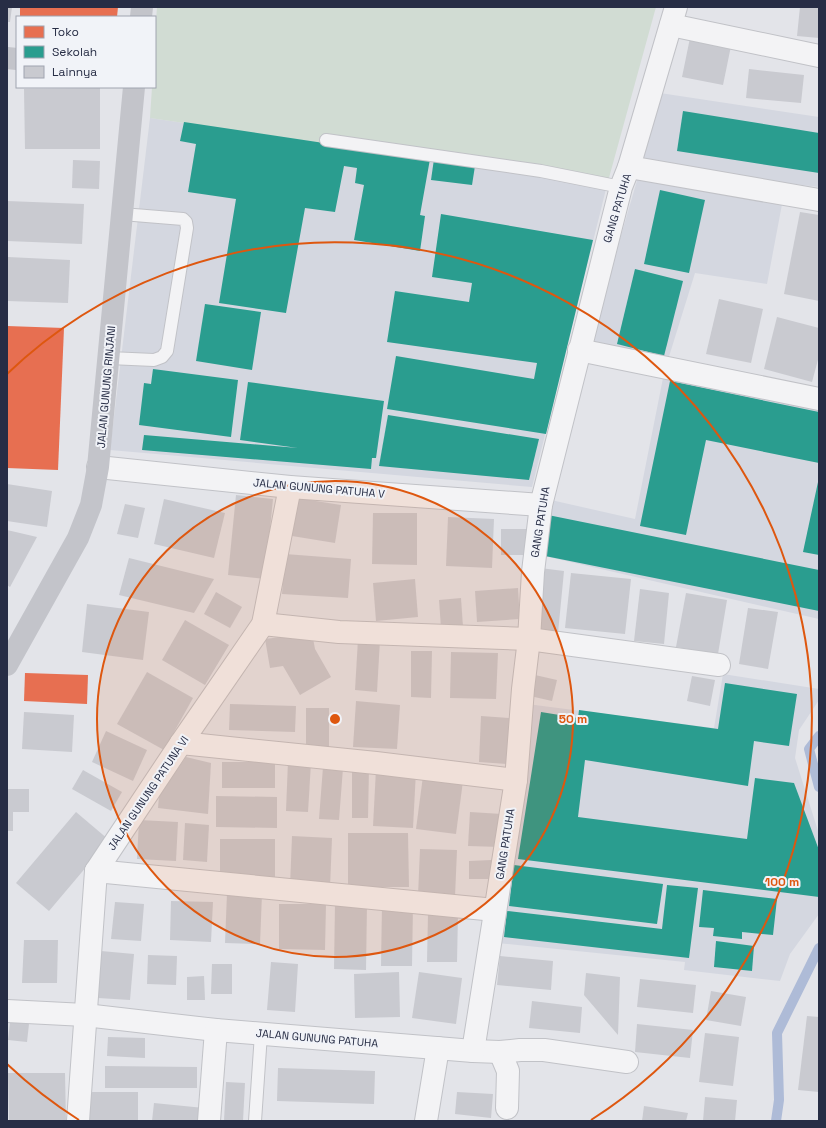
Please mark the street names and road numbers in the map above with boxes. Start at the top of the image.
street label: GANG PATUHA [600,172,634,244]
street label: JALAN GUNUNG RINJANI [94,325,118,449]
street label: JALAN GUNUNG PATUHA V [253,475,386,501]
street label: GANG PATUHA [527,485,553,558]
street label: JALAN GUNUNG PATUNA VI [104,733,192,853]
street label: GANG PATUHA [492,807,518,880]
street label: JALAN GUNUNG PATUHA [255,1026,379,1050]

